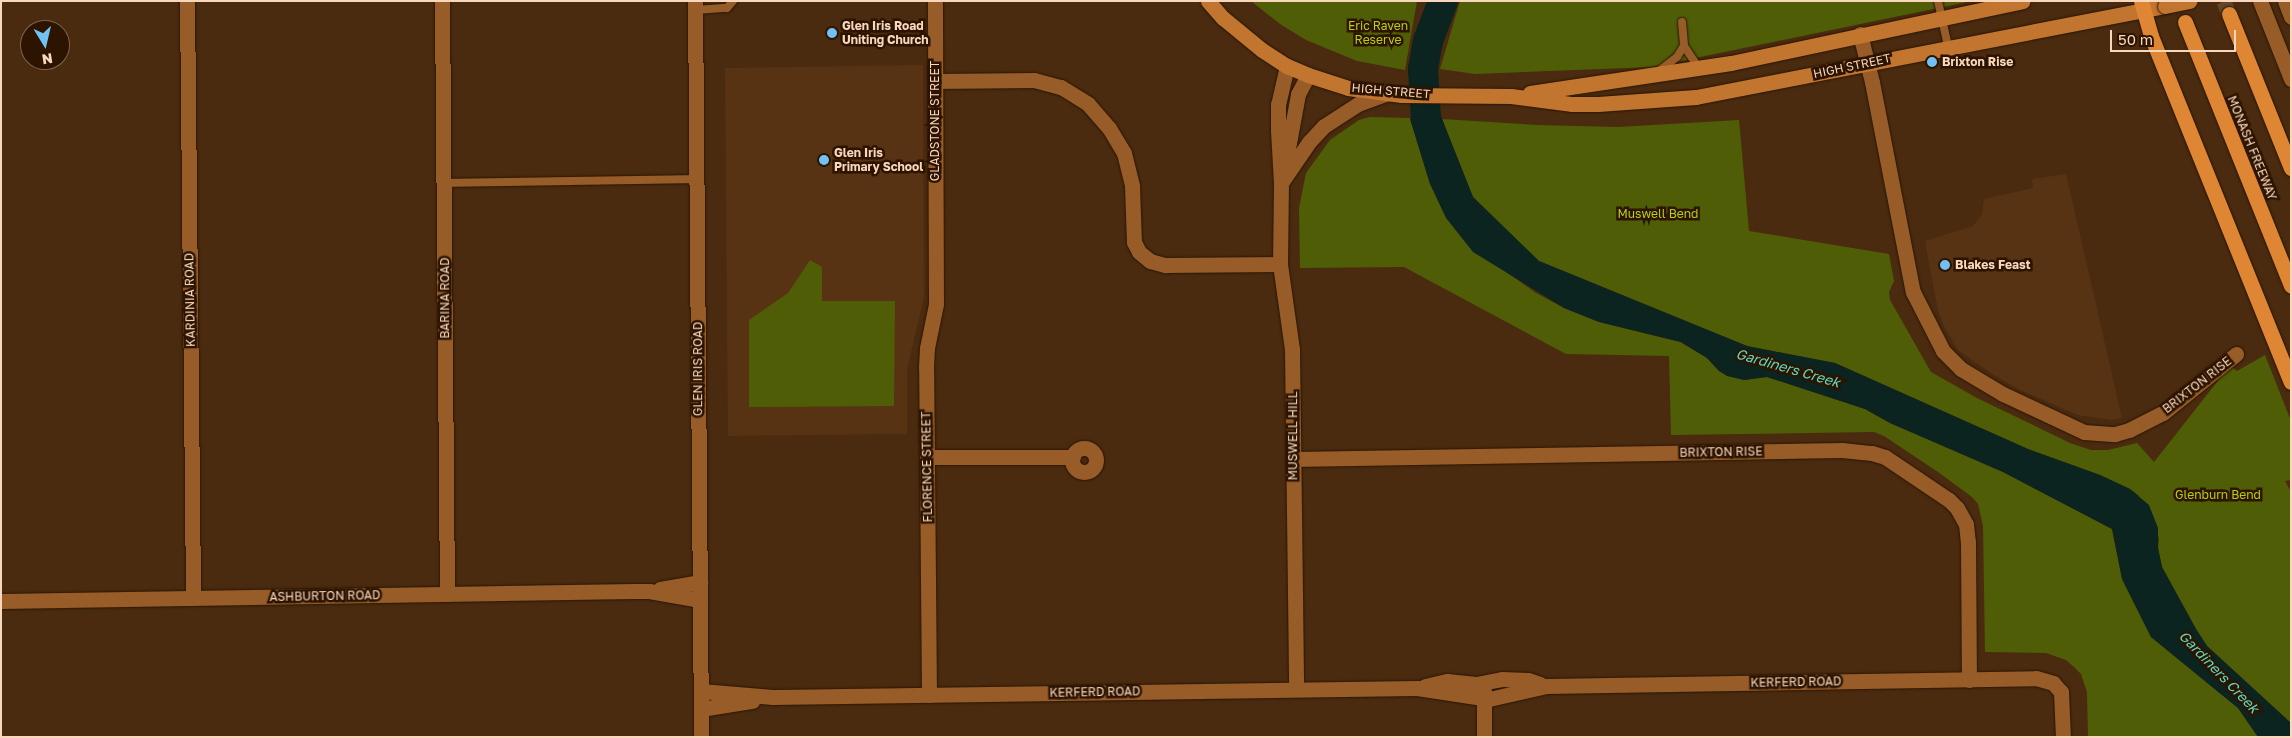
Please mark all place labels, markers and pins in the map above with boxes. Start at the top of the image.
place label: Glen Iris Road Uniting Church [842,19,929,47]
marker: Glen Iris Road Uniting Church [826,27,838,39]
place label: Brixton Rise [1942,55,2013,69]
marker: Brixton Rise [1926,56,1938,68]
place label: Glen Iris Primary School [834,146,923,174]
marker: Glen Iris Primary School [818,154,830,166]
place label: Blakes Feast [1955,258,2030,272]
marker: Blakes Feast [1939,259,1951,271]

